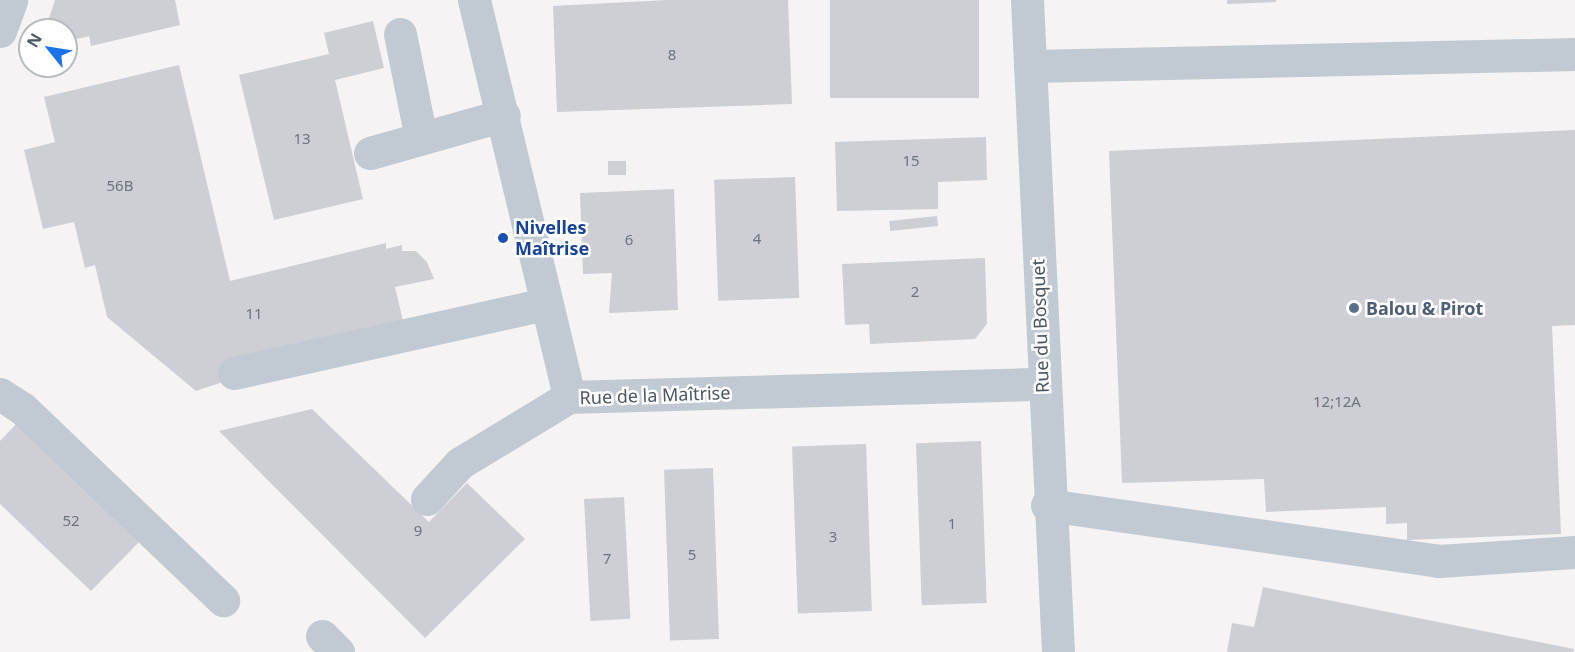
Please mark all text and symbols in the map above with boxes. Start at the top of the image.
north arrow [18,18,78,78]
text: N [21,29,47,51]
house number: 8 [668,46,676,64]
house number: 13 [293,130,311,148]
house number: 15 [902,152,920,170]
house number: 56B [107,177,133,195]
place label: Nivelles Maîtrise [515,217,589,260]
house number: 4 [753,230,761,248]
marker: Nivelles Maîtrise [496,231,510,245]
house number: 6 [625,231,633,249]
street label: Rue du Bosquet [1027,259,1053,393]
house number: 2 [911,283,919,301]
place label: Balou & Pirot [1366,297,1483,319]
marker: Balou & Pirot [1347,301,1361,315]
house number: 11 [245,305,263,323]
street label: Rue de la Maîtrise [579,382,731,408]
house number: 12;12A [1313,393,1361,411]
house number: 52 [62,512,80,530]
house number: 1 [948,515,956,533]
house number: 9 [414,522,422,540]
house number: 3 [829,528,837,546]
house number: 5 [688,546,696,564]
house number: 7 [603,550,611,568]

